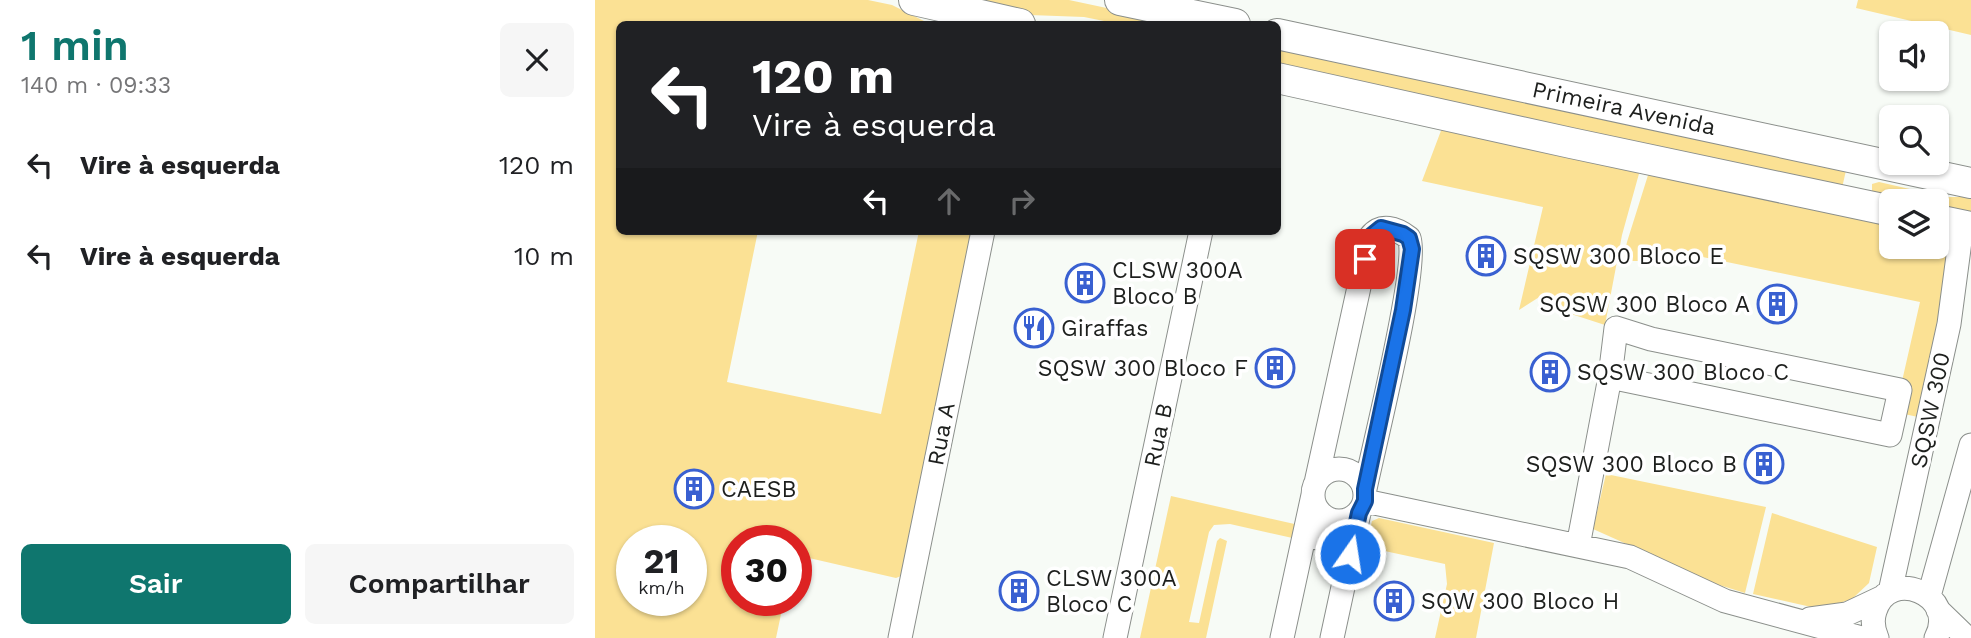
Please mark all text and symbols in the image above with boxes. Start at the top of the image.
text: 1 min [21,21,129,70]
map controls [1879,21,1949,259]
button: sound [1879,21,1949,91]
button: close [500,23,574,97]
text: 120 m [752,47,894,105]
icon: left [637,49,728,140]
text: 140 m · 09:33 [21,72,171,99]
street label: Primeira Avenida [1530,76,1718,141]
button: search [1879,105,1949,175]
text: Vire à esquerda [752,106,996,144]
icon: left [21,146,59,184]
text: Vire à esquerda [80,150,280,180]
text: 120 m [499,150,574,180]
icon: left [857,182,895,220]
icon: ahead [930,182,968,220]
icon: right [1003,182,1041,220]
button: layers [1879,189,1949,259]
pin [1335,229,1395,289]
building icon: SQSW 300 Bloco E [1465,235,1507,277]
icon: left [21,237,59,275]
icon: arrive [1346,240,1384,278]
text: Vire à esquerda [80,241,280,271]
text: 10 m [514,241,574,271]
place label: SQSW 300 Bloco E [1513,243,1724,270]
place label: CLSW 300A Bloco B [1112,257,1243,310]
building icon: CLSW 300A Bloco B [1064,262,1106,304]
building icon: SQSW 300 Bloco A [1756,283,1798,325]
place label: SQSW 300 Bloco A [1540,291,1750,318]
restaurant icon: Giraffas [1013,307,1055,349]
place label: Giraffas [1061,315,1148,342]
building icon: SQSW 300 Bloco F [1254,347,1296,389]
street label: SQSW 300 [1905,350,1956,471]
building icon: SQSW 300 Bloco C [1529,351,1571,393]
place label: SQSW 300 Bloco F [1038,355,1248,382]
place label: SQSW 300 Bloco C [1577,359,1789,386]
street label: Rua A [922,400,961,468]
street label: Rua B [1139,401,1178,470]
building icon: SQSW 300 Bloco B [1743,443,1785,485]
place label: SQSW 300 Bloco B [1526,451,1737,478]
building icon: CAESB [673,468,715,510]
place label: CAESB [721,476,796,503]
position arrow [1313,517,1387,591]
speed limit sign: 30 [721,525,812,616]
text: 21 [644,540,679,582]
button: Sair [21,544,291,624]
button: Compartilhar [305,544,574,624]
place label: CLSW 300A Bloco C [1046,565,1177,618]
building icon: CLSW 300A Bloco C [998,570,1040,612]
text: km/h [638,577,685,598]
building icon: SQW 300 Bloco H [1373,580,1415,622]
place label: SQW 300 Bloco H [1421,588,1619,615]

